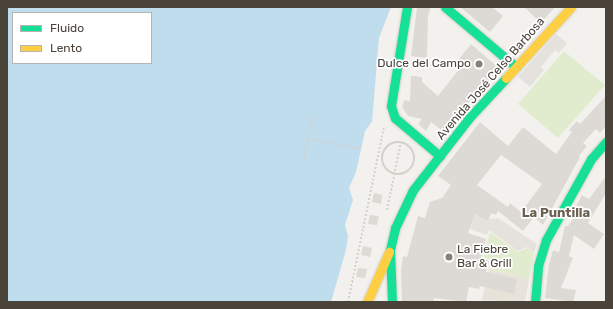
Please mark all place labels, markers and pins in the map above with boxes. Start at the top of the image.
place label: Dulce del Campo [377,57,471,71]
marker: Dulce del Campo [474,59,484,69]
place label: La Fiebre Bar & Grill [457,243,512,271]
marker: La Fiebre Bar & Grill [444,252,454,262]

